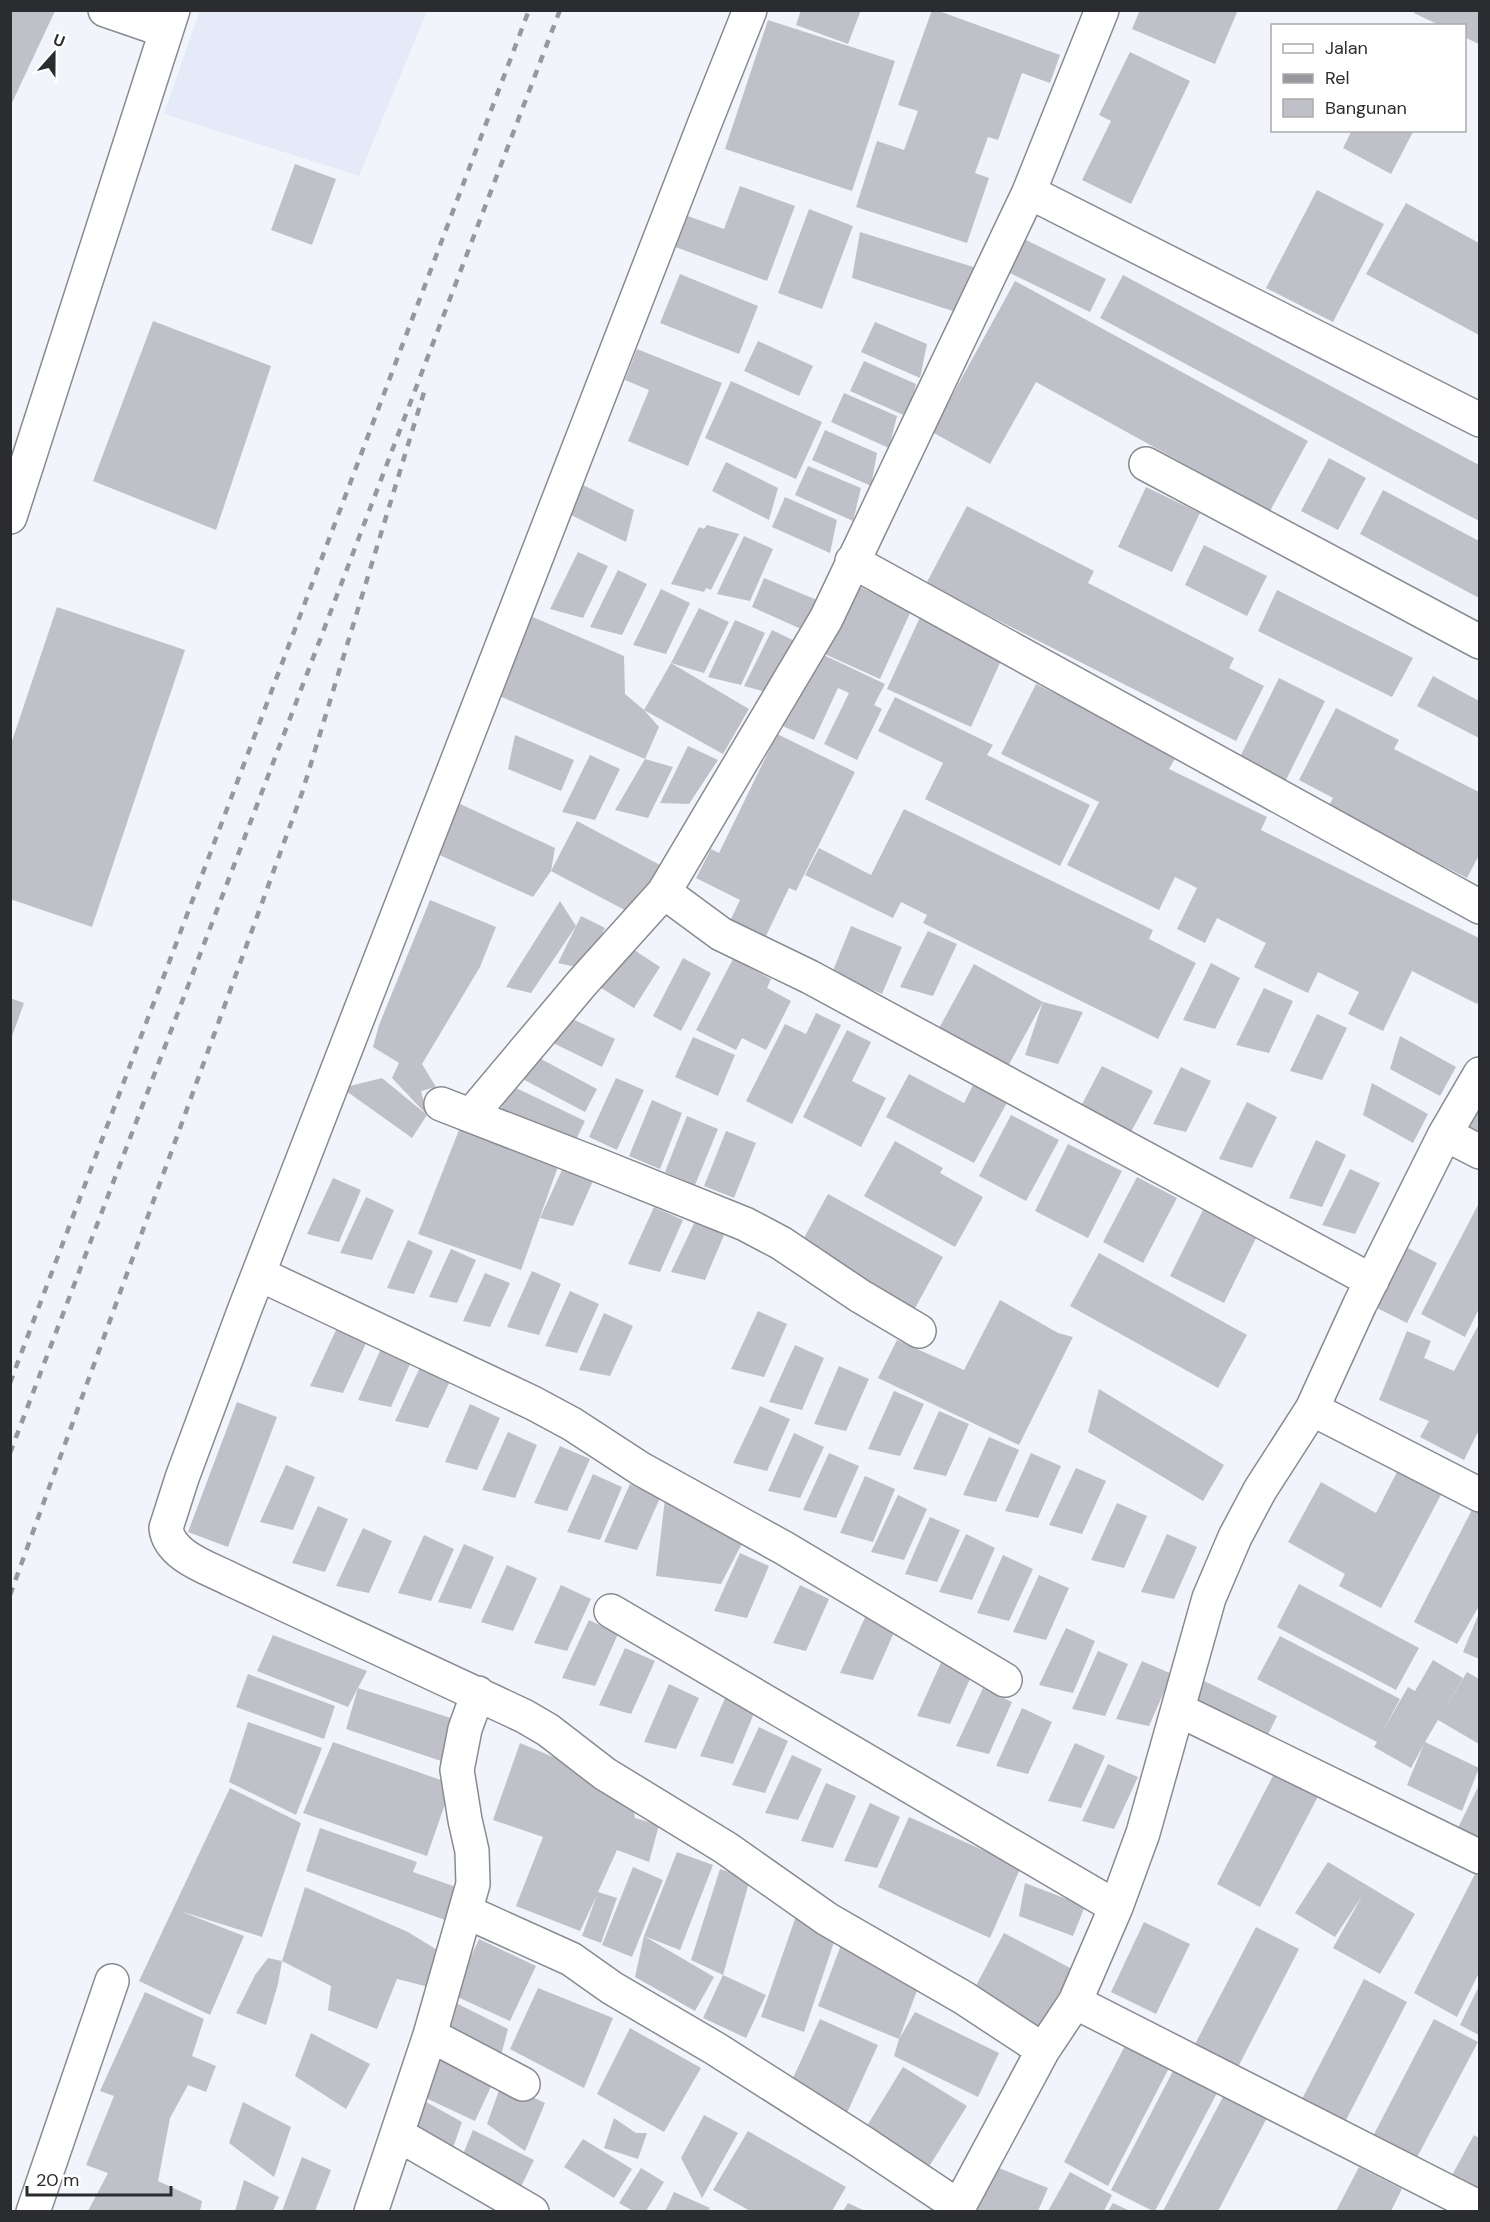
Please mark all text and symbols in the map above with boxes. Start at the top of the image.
north arrow [24,24,84,84]
legend [1271,24,1466,132]
text: U [50,29,68,52]
text: Jalan [1325,36,1368,60]
text: Rel [1325,66,1349,90]
text: Bangunan [1325,96,1407,120]
scale bar [27,2159,171,2197]
text: 20 m [36,2168,79,2192]

